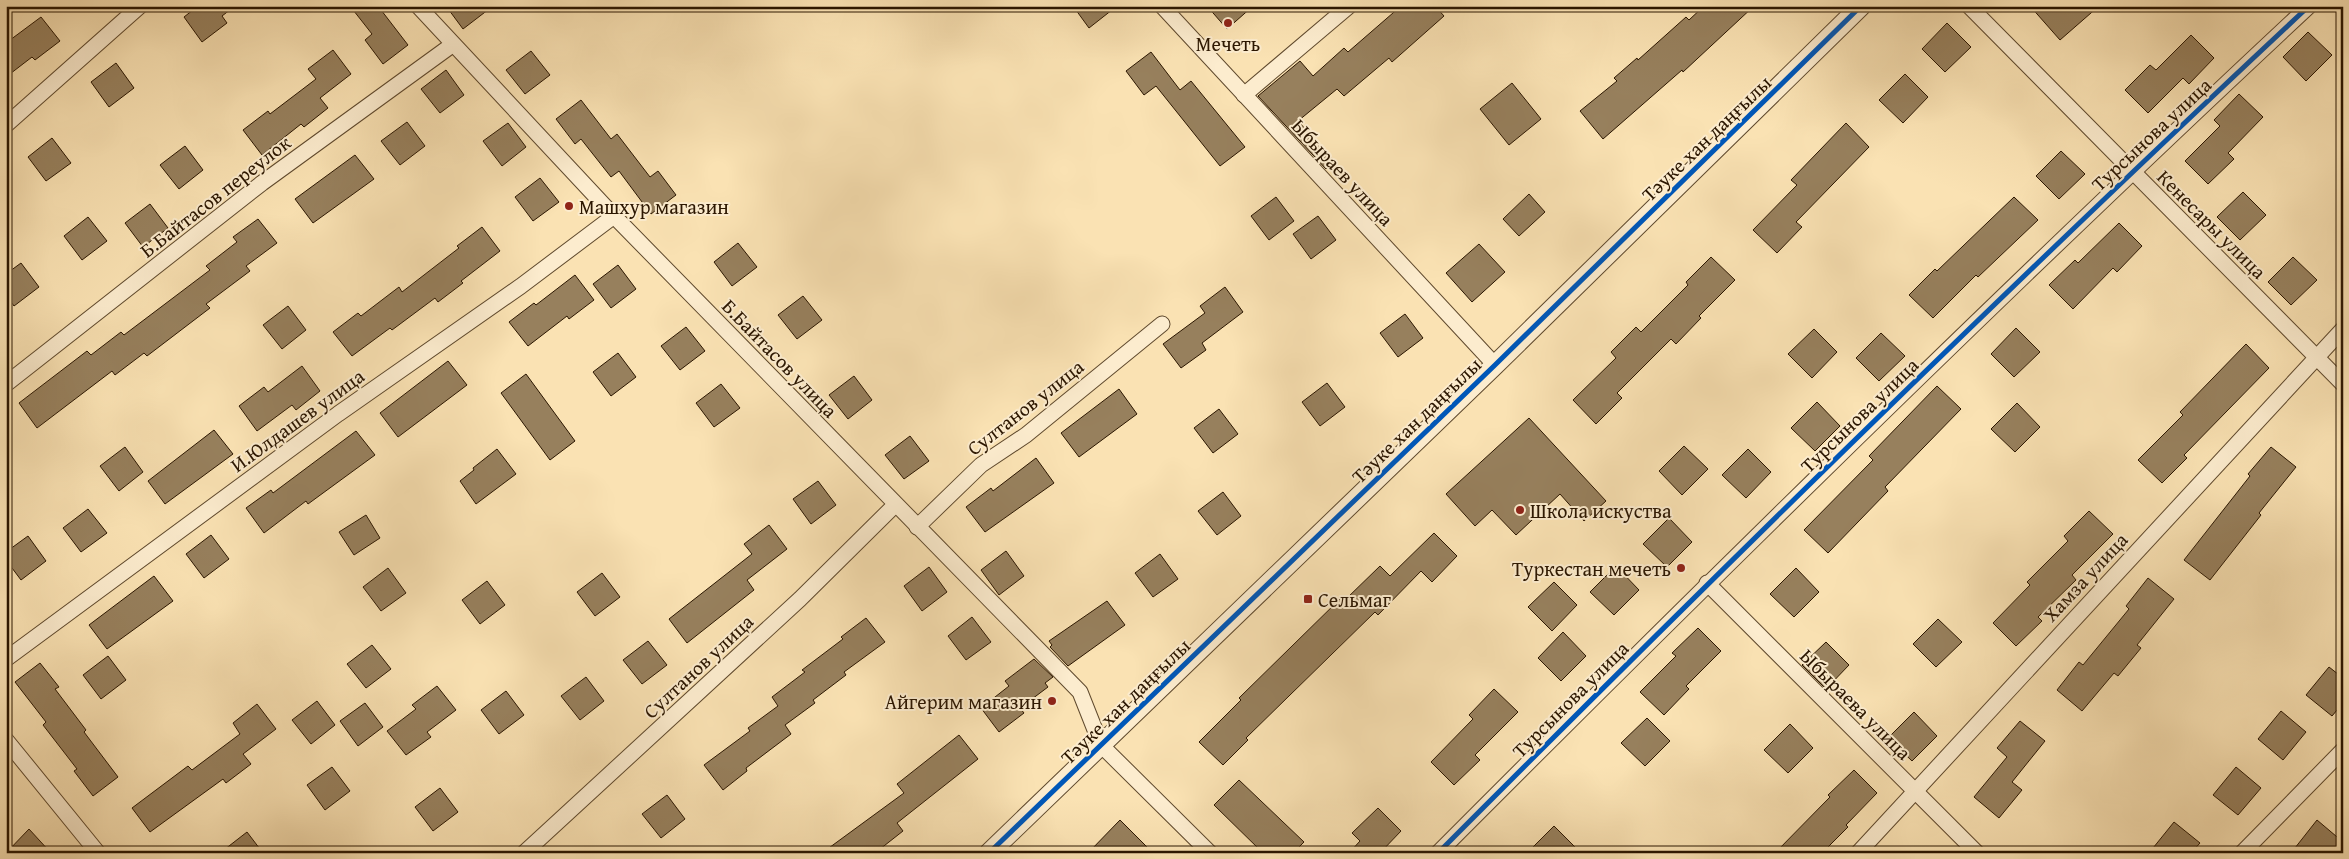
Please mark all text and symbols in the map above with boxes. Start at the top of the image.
marker: Мечеть [1222,17,1234,29]
place label: Мечеть [1196,29,1260,58]
street label: Тәуке хан даңғылы [1635,68,1777,208]
street label: Турсынова улица [2085,70,2218,197]
street label: Ыбыраев улица [1285,112,1401,233]
street label: Б.Байтасов переулок [134,128,297,264]
street label: Кенесары улица [2151,163,2274,286]
place label: Машхур магазин [579,192,729,221]
marker: Машхур магазин [563,200,575,212]
street label: Б.Байтасов улица [716,292,845,424]
street label: Тәуке хан даңғылы [1345,350,1487,490]
street label: Турсынова улица [1793,351,1925,479]
street label: Султанов улица [960,352,1090,462]
street label: И.Юлдашев улица [224,361,370,479]
place label: Школа искуства [1530,496,1672,525]
marker: Школа искуства [1514,504,1526,516]
street label: Хамза улица [2036,526,2134,628]
place label: Туркестан мечеть [1512,554,1671,583]
marker: Туркестан мечеть [1675,562,1687,574]
place label: Сельмаг [1318,585,1392,614]
marker: Сельмаг [1302,593,1314,605]
street label: Султанов улица [636,607,760,725]
street label: Тәуке хан даңғылы [1054,631,1196,771]
street label: Турсынова улица [1505,634,1635,764]
street label: Ыбыраева улица [1794,642,1919,767]
place label: Айгерим магазин [885,687,1042,716]
marker: Айгерим магазин [1046,695,1058,707]

